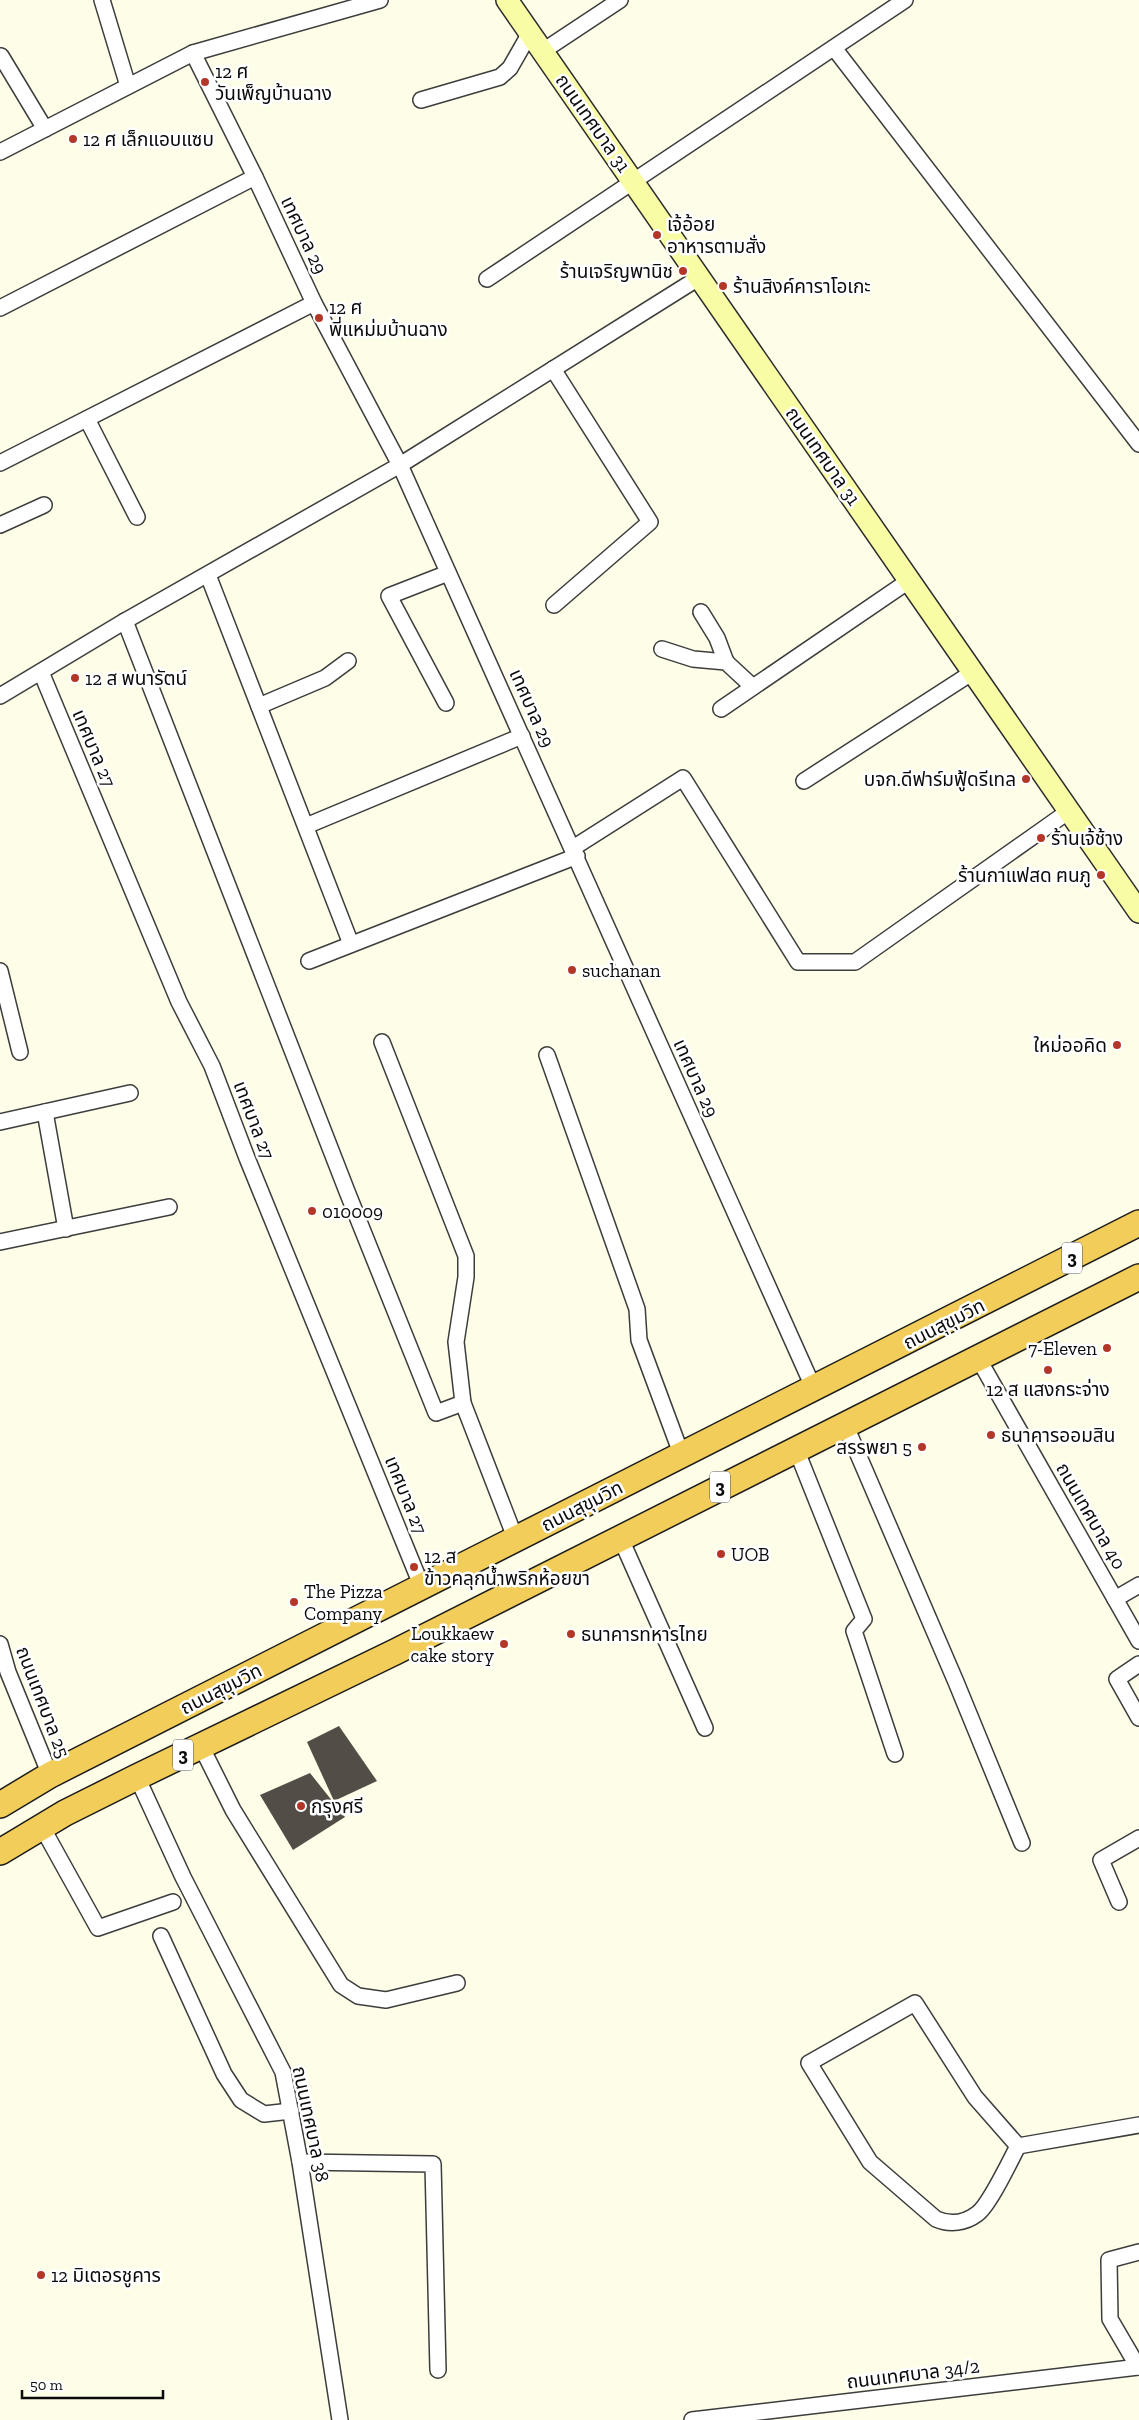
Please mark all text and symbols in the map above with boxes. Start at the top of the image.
place label: 12 ศ วันเพ็ญบ้านฉาง [215,60,332,105]
street label: ถนนเทศบาล 31 [551,69,635,177]
marker: 12 ศ วันเพ็ญบ้านฉาง [199,76,211,88]
place label: 12 ศ เล็กแอบแซบ [83,128,214,151]
marker: 12 ศ เล็กแอบแซบ [67,133,79,145]
street label: เทศบาล 29 [276,192,332,278]
place label: เจ้อ้อย อาหารตามสั่ง [667,213,766,258]
marker: เจ้อ้อย อาหารตามสั่ง [651,229,663,241]
place label: ร้านเจริญพานิช [560,260,673,283]
marker: ร้านเจริญพานิช [677,265,689,277]
place label: ร้านสิงค์คาราโอเกะ [733,275,871,298]
marker: ร้านสิงค์คาราโอเกะ [717,280,729,292]
place label: 12 ศ พี่แหม่มบ้านฉาง [329,296,448,341]
marker: 12 ศ พี่แหม่มบ้านฉาง [313,312,325,324]
street label: ถนนเทศบาล 31 [781,402,865,510]
street label: เทศบาล 29 [505,665,559,751]
place label: 12 ส พนารัตน์ [85,667,187,690]
marker: 12 ส พนารัตน์ [69,672,81,684]
street label: เทศบาล 27 [67,706,121,790]
place label: บจก.ดีฟาร์มฟู้ดรีเทล [864,768,1016,792]
marker: บจก.ดีฟาร์มฟู้ดรีเทล [1020,773,1032,785]
place label: ร้านเจ้ช้าง [1051,827,1123,850]
marker: ร้านเจ้ช้าง [1035,832,1047,844]
place label: ร้านกาแฟสด ฅนภู [958,864,1091,888]
marker: ร้านกาแฟสด ฅนภู [1095,869,1107,881]
place label: suchanan [582,959,661,982]
marker: suchanan [566,964,578,976]
place label: ใหม่ออคิด [1034,1034,1107,1057]
street label: เทศบาล 29 [669,1035,723,1121]
marker: ใหม่ออคิด [1111,1039,1123,1051]
street label: เทศบาล 27 [229,1078,279,1163]
place label: 010009 [322,1200,383,1223]
marker: 010009 [306,1205,318,1217]
road number: 3 [1062,1242,1082,1274]
street label: ถนนสุขุมวิท [899,1294,989,1354]
place label: 7-Eleven [1028,1337,1097,1360]
marker: 7-Eleven [1101,1342,1113,1354]
marker: 12 ส แสงกระจ่าง [1042,1364,1054,1376]
place label: 12 ส แสงกระจ่าง [986,1378,1110,1401]
place label: ธนาคารออมสิน [1001,1424,1115,1447]
marker: ธนาคารออมสิน [985,1429,997,1441]
place label: สรรพยา 5 [836,1436,912,1459]
marker: สรรพยา 5 [916,1441,928,1453]
street label: เทศบาล 27 [380,1453,432,1537]
street label: ถนนเทศบาล 40 [1051,1459,1131,1573]
road number: 3 [710,1471,730,1502]
street label: ถนนสุขุมวิท [537,1476,627,1536]
place label: UOB [731,1543,770,1566]
place label: 12 ส ข้าวคลุกน้ำพริกห้อยขา [424,1545,590,1590]
marker: UOB [715,1548,727,1560]
marker: 12 ส ข้าวคลุกน้ำพริกห้อยขา [408,1561,420,1573]
place label: The Pizza Company [304,1580,383,1625]
marker: The Pizza Company [288,1596,300,1608]
place label: Loukkaew cake story [410,1622,494,1667]
place label: ธนาคารทหารไทย [581,1623,708,1646]
marker: ธนาคารทหารไทย [565,1628,577,1640]
marker: Loukkaew cake story [498,1638,510,1650]
street label: ถนนเทศบาล 25 [11,1643,75,1761]
street label: ถนนสุขุมวิท [176,1659,266,1719]
road number: 3 [173,1740,193,1770]
place label: กรุงศรี [311,1795,363,1818]
marker: กรุงศรี [295,1800,307,1812]
street label: ถนนเทศบาล 38 [288,2064,334,2184]
place label: 12 มิเตอรชูคาร [51,2264,161,2288]
marker: 12 มิเตอรชูคาร [35,2269,47,2281]
street label: ถนนเทศบาล 34/2 [845,2354,981,2394]
scale bar [22,2368,164,2400]
text: 50 m [30,2376,63,2394]

